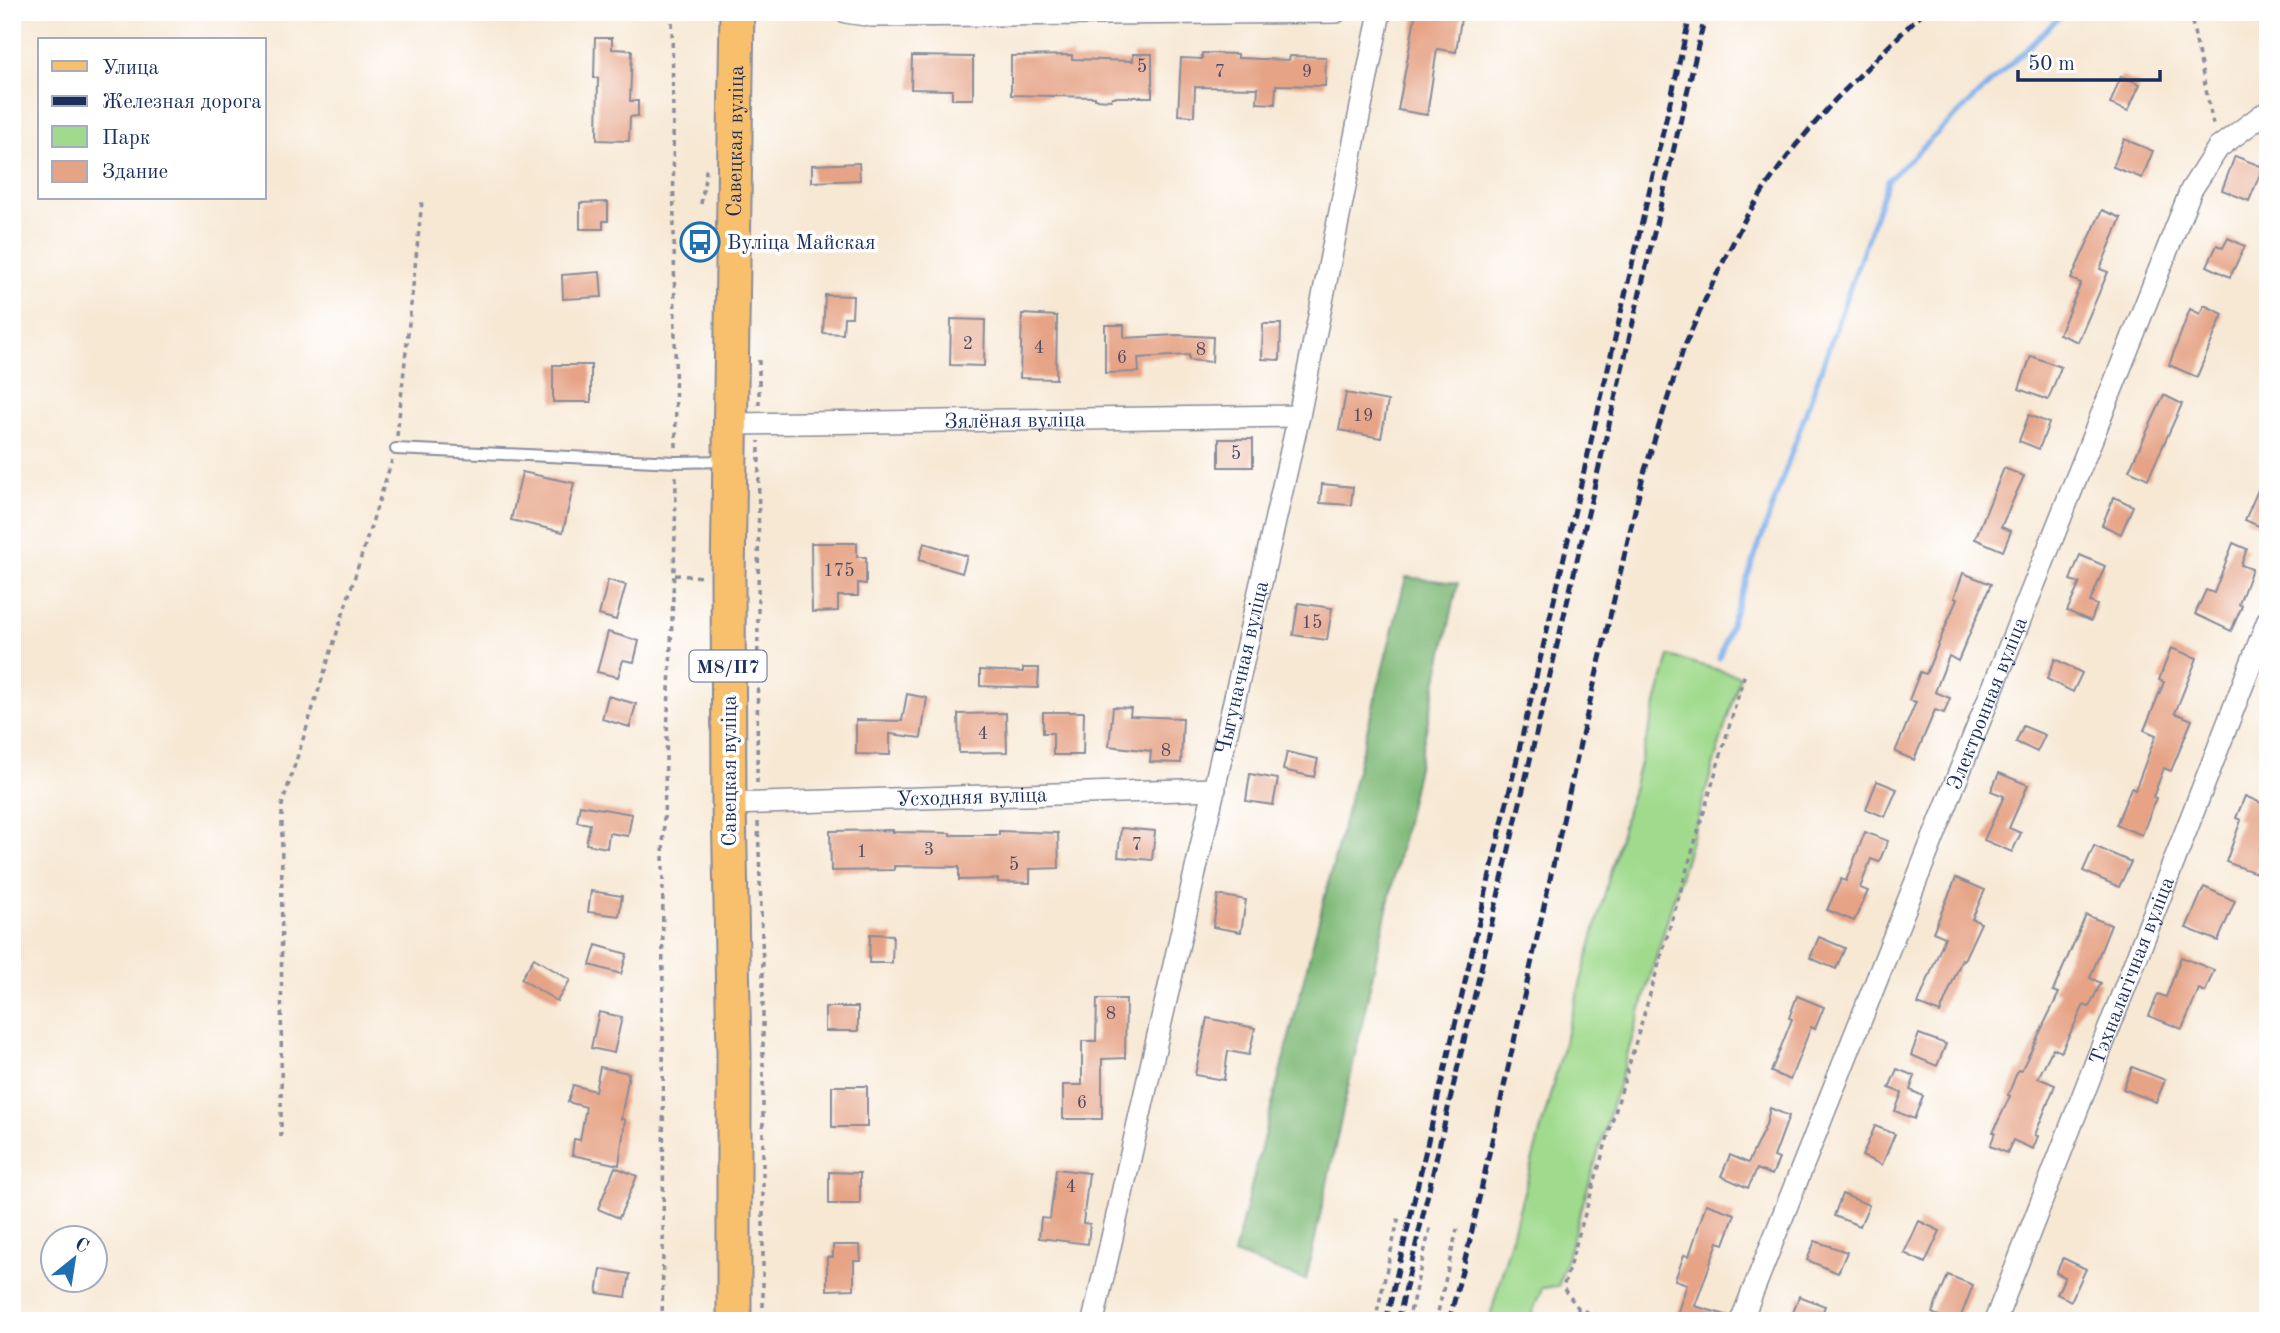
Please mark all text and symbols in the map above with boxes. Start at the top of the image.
legend [38,38,266,200]
scale bar [2018,38,2159,82]
text: 50 m [2028,54,2075,75]
text: Улица [102,58,159,79]
house number: 5 [1137,58,1147,76]
house number: 7 [1215,63,1225,81]
house number: 9 [1302,63,1312,81]
street label: Савецкая вуліца [725,65,748,217]
text: Железная дорога [102,92,262,113]
text: Парк [102,128,151,149]
text: Здание [102,162,168,183]
bus stop icon: Вуліца Майская [679,221,721,263]
place label: Вуліца Майская [727,233,876,254]
house number: 2 [963,335,973,353]
house number: 4 [1034,339,1044,357]
house number: 8 [1196,341,1206,359]
house number: 6 [1117,349,1127,367]
house number: 19 [1353,407,1373,425]
street label: Зялёная вуліца [944,410,1086,433]
house number: 5 [1231,445,1241,463]
house number: 175 [823,562,855,580]
street label: Чыгуначная вуліца [1213,579,1273,757]
house number: 15 [1302,614,1322,632]
street label: Электронная вуліца [1944,614,2032,793]
road number: М8/П7 [690,650,766,681]
street label: Савецкая вуліца [720,695,741,847]
house number: 4 [978,725,988,743]
house number: 8 [1161,742,1171,760]
street label: Усходняя вуліца [896,785,1048,811]
house number: 7 [1132,836,1142,854]
house number: 3 [924,841,934,859]
house number: 1 [857,843,867,861]
house number: 5 [1009,856,1019,874]
street label: Тэхналагічная вуліца [2087,874,2179,1068]
house number: 8 [1106,1005,1116,1023]
house number: 6 [1077,1094,1087,1112]
house number: 4 [1066,1178,1076,1196]
north arrow [38,1224,108,1294]
text: С [71,1235,91,1258]

